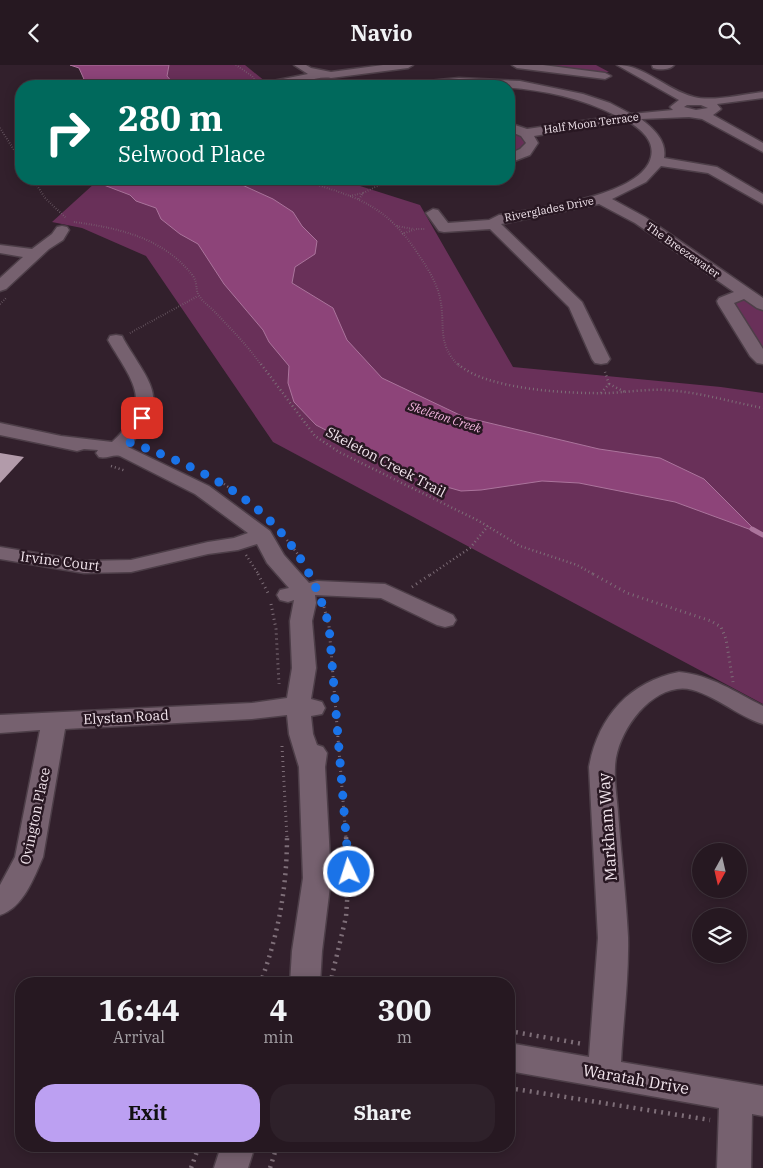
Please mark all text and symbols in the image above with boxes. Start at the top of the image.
text: Navio [351,18,412,47]
icon: back [20,19,48,47]
icon: search [715,19,743,47]
text: 280 m [118,95,223,141]
icon: right [35,100,100,165]
street label: Half Moon Terrace [543,109,639,137]
text: Selwood Place [118,139,265,168]
street label: Riverglades Drive [503,193,595,225]
street label: The Breezewater [643,219,723,281]
pin [121,397,163,439]
water label: Skeleton Creek [406,398,484,436]
icon: arrive [128,404,156,432]
street label: Skeleton Creek Trail [323,423,449,501]
street label: Irvine Court [19,547,101,575]
street label: Elystan Road [83,706,170,728]
street label: Ovington Place [16,766,54,866]
street label: Markham Way [593,772,621,882]
north arrow [692,843,748,897]
map controls [692,843,747,963]
position arrow [322,845,374,897]
button: layers [692,908,747,963]
text: 16:44 [99,990,180,1029]
text: 4 [270,990,288,1029]
text: 300 [377,990,431,1029]
text: Arrival [113,1027,165,1047]
text: min [263,1027,294,1047]
text: m [397,1027,412,1047]
street label: Waratah Drive [581,1060,691,1098]
button: Exit [35,1084,260,1142]
button: Share [270,1084,495,1142]

